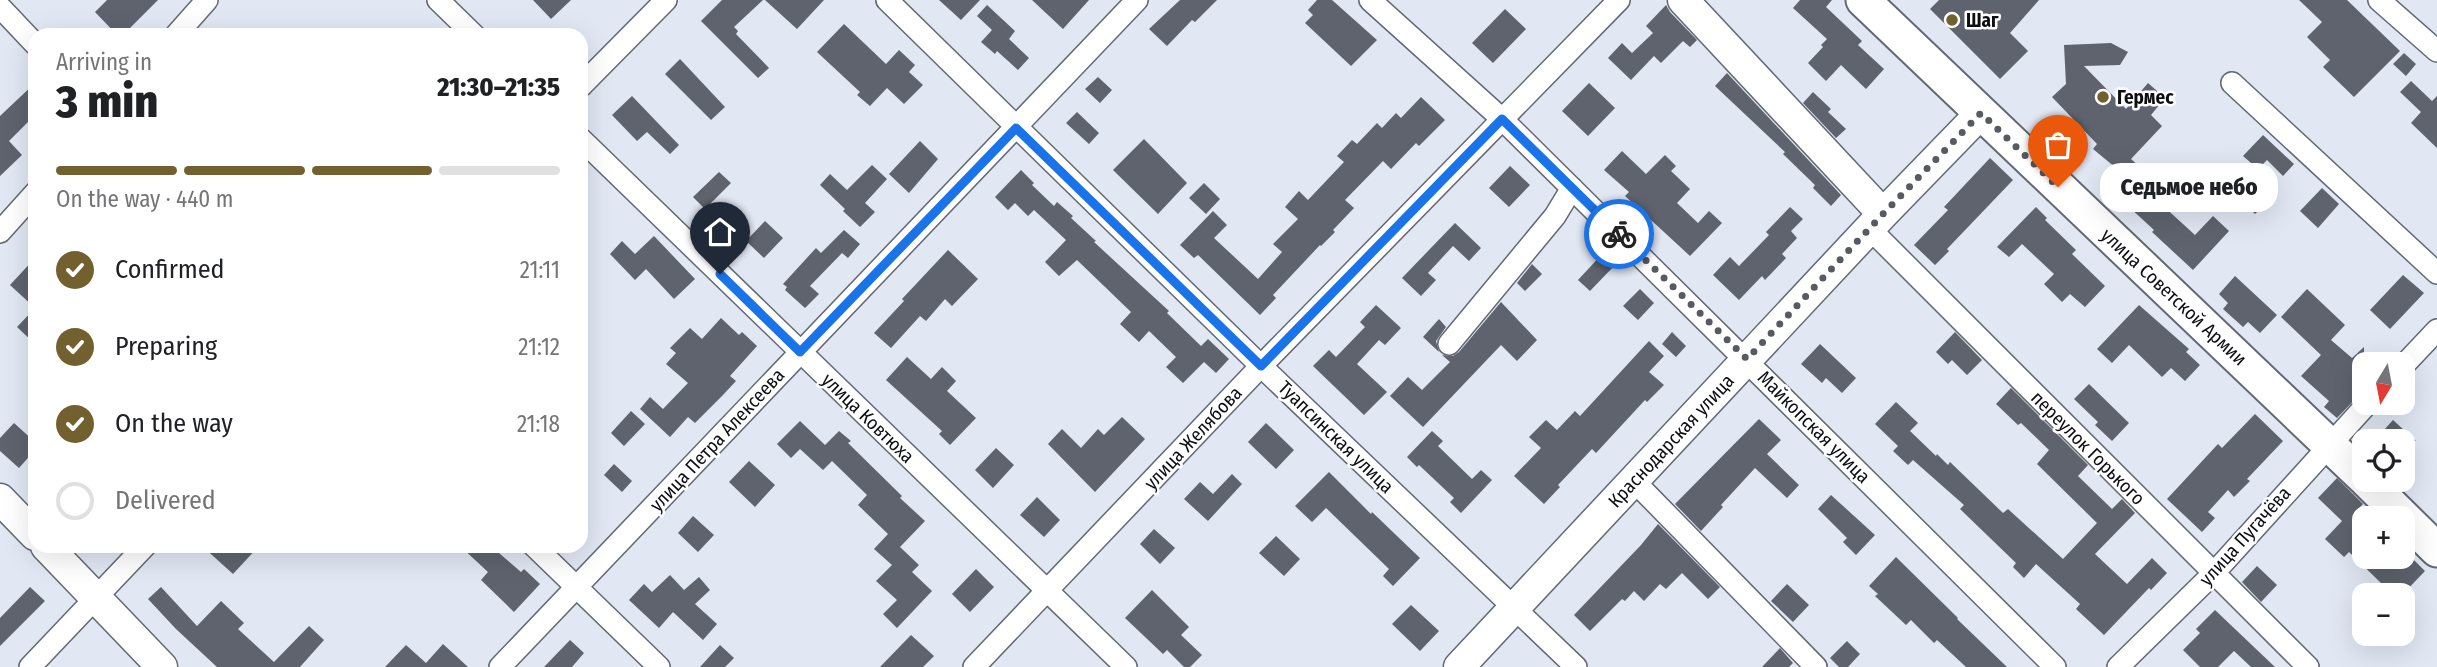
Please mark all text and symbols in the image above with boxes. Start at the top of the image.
place label: Шаг [1966,9,1999,32]
marker: Шаг [1944,12,1960,28]
text: Arriving in [56,48,152,76]
text: 21:30–21:35 [437,72,560,103]
text: 3 min [56,74,158,129]
place label: Гермес [2117,86,2174,109]
marker: Гермес [2095,89,2111,105]
pin [2028,115,2088,187]
icon: bag [2039,126,2077,164]
callout: Седьмое небо [2100,162,2278,212]
text: Седьмое небо [2120,173,2258,201]
text: On the way · 440 m [56,185,233,213]
courier [1584,199,1654,269]
pin [690,202,750,274]
icon: home [701,213,739,251]
icon: bike [1600,215,1638,253]
street label: улица Советской Армии [2096,224,2252,370]
icon: check [56,251,94,289]
text: Confirmed [115,254,225,285]
text: 21:11 [520,256,560,284]
icon: check [56,328,94,366]
text: Preparing [115,331,217,362]
text: 21:12 [518,333,560,361]
north arrow [2352,352,2415,415]
map controls [2352,352,2415,646]
street label: улица Петра Алексеева [645,364,789,516]
street label: Майкопская улица [1753,366,1875,488]
street label: улица Ковтюха [817,368,919,468]
street label: Краснодарская улица [1603,370,1739,512]
street label: Туапсинская улица [1273,376,1399,498]
street label: улица Желябова [1139,382,1247,494]
street label: переулок Горького [2026,386,2150,510]
icon: check [56,405,94,443]
text: On the way [115,408,233,439]
text: 21:18 [517,410,560,438]
button: locate [2352,429,2415,492]
street label: улица Пугачёва [2194,482,2296,590]
text: Delivered [115,485,216,516]
button: + [2352,506,2415,569]
button: − [2352,583,2415,646]

